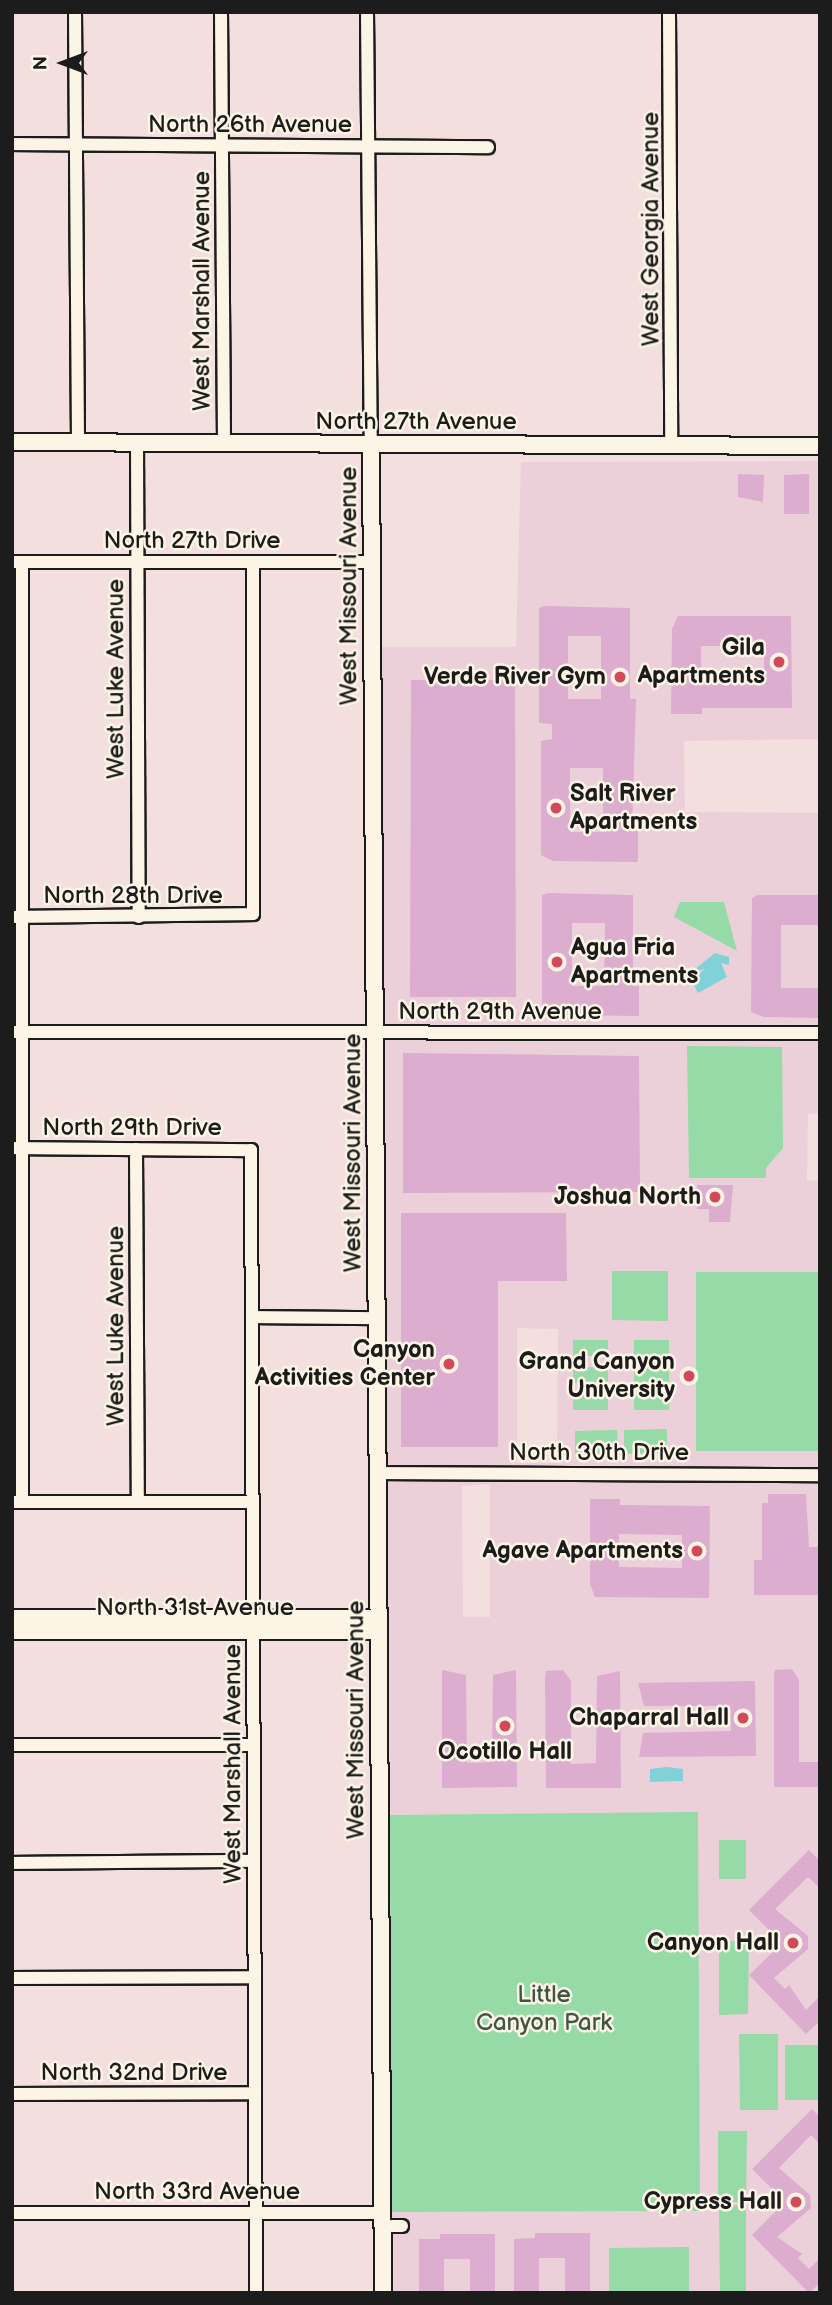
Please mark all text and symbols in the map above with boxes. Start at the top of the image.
north arrow [28,28,98,98]
text: N [30,56,53,70]
street label: North 26th Avenue [148,111,352,139]
street label: West Georgia Avenue [637,112,665,346]
street label: West Marshall Avenue [188,171,216,411]
street label: North 27th Avenue [315,408,517,436]
street label: West Missouri Avenue [335,467,363,705]
street label: North 27th Drive [103,527,281,555]
street label: West Luke Avenue [102,579,130,779]
place label: Gila Apartments [638,634,765,690]
marker: Gila Apartments [771,654,787,670]
place label: Verde River Gym [424,663,606,691]
marker: Verde River Gym [612,669,628,685]
place label: Salt River Apartments [570,780,697,836]
marker: Salt River Apartments [548,800,564,816]
street label: North 28th Drive [43,882,223,910]
place label: Agua Fria Apartments [571,934,698,990]
marker: Agua Fria Apartments [549,954,565,970]
street label: North 29th Avenue [398,998,602,1026]
street label: West Missouri Avenue [339,1034,367,1272]
street label: North 29th Drive [42,1114,222,1142]
place label: Joshua North [554,1183,701,1211]
marker: Joshua North [707,1189,723,1205]
street label: West Luke Avenue [102,1226,130,1426]
place label: Canyon Activities Center [255,1336,435,1392]
place label: Grand Canyon University [519,1348,675,1404]
marker: Canyon Activities Center [441,1356,457,1372]
marker: Grand Canyon University [681,1368,697,1384]
street label: North 30th Drive [509,1439,689,1467]
place label: Agave Apartments [482,1537,683,1565]
marker: Agave Apartments [689,1543,705,1559]
street label: North 31st Avenue [96,1594,294,1622]
street label: West Missouri Avenue [342,1601,370,1839]
street label: West Marshall Avenue [219,1644,247,1884]
place label: Chaparral Hall [569,1704,729,1732]
marker: Chaparral Hall [735,1710,751,1726]
marker: Ocotillo Hall [497,1718,513,1734]
place label: Ocotillo Hall [438,1738,572,1766]
place label: Canyon Hall [647,1929,779,1957]
marker: Canyon Hall [785,1935,801,1951]
park label: Little Canyon Park [476,1981,612,2037]
street label: North 32nd Drive [41,2059,227,2087]
street label: North 33rd Avenue [94,2178,300,2206]
place label: Cypress Hall [644,2188,782,2216]
marker: Cypress Hall [788,2194,804,2210]

